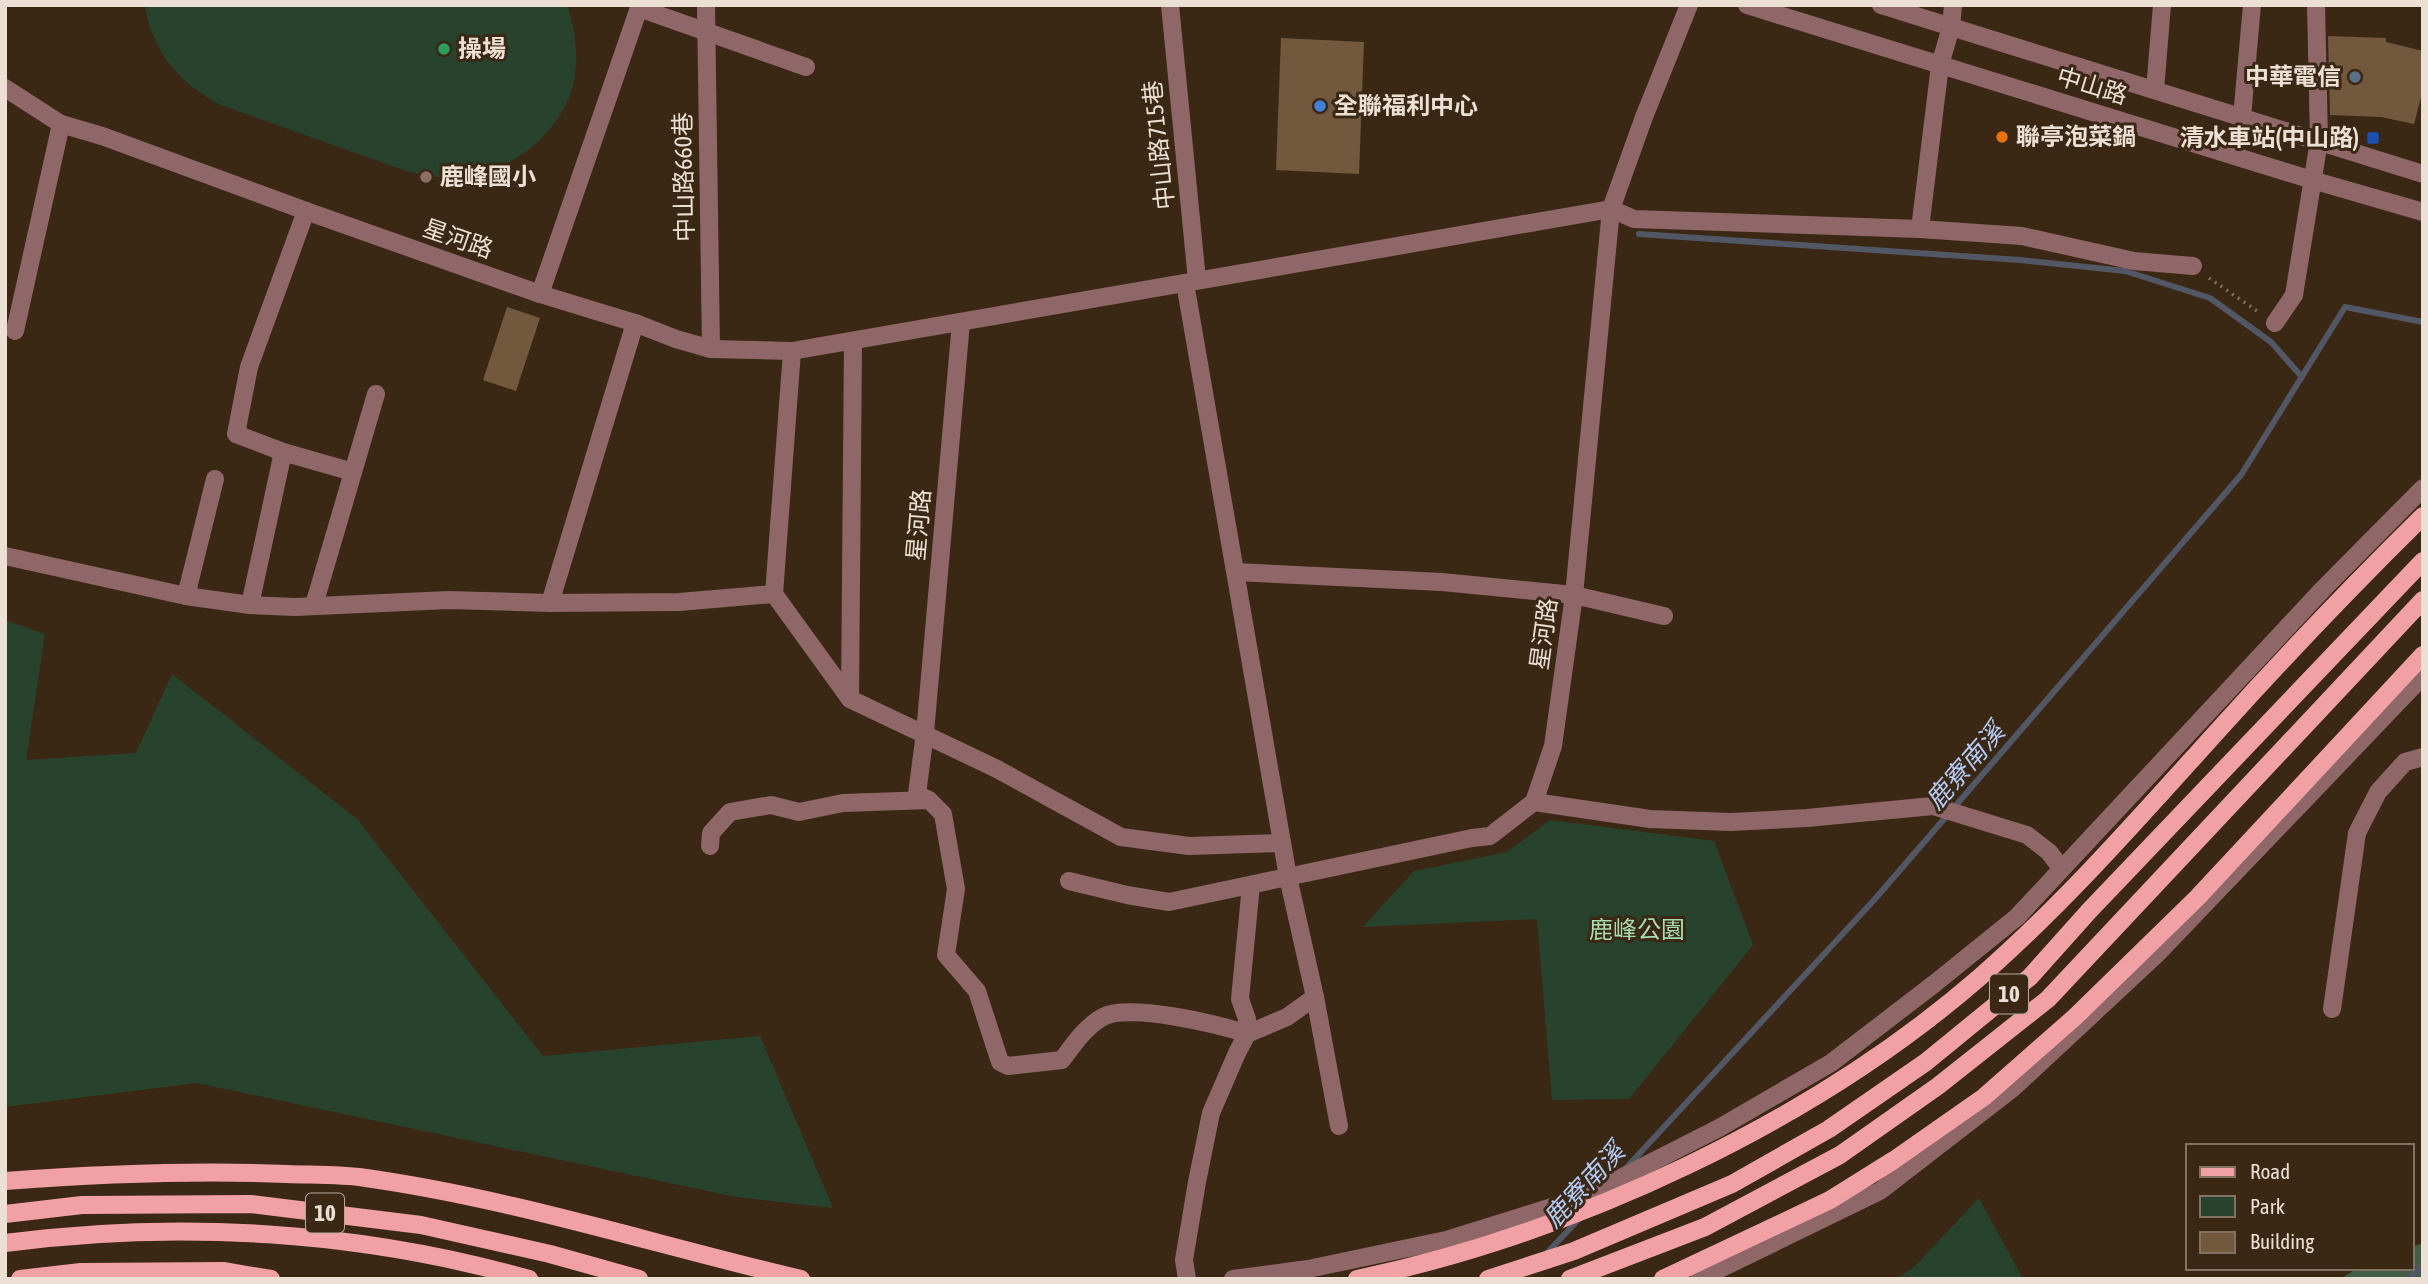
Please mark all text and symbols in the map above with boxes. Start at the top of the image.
place label: 操場 [458,35,506,62]
marker: 操場 [436,41,452,57]
street label: 中山路 [2054,62,2131,109]
place label: 中華電信 [2245,63,2341,90]
marker: 中華電信 [2347,69,2363,85]
street label: 中山路715巷 [1138,79,1179,211]
place label: 全聯福利中心 [1334,92,1478,119]
marker: 全聯福利中心 [1312,98,1328,114]
street label: 中山路660巷 [669,112,698,242]
place label: 聯亭泡菜鍋 [2016,123,2136,150]
place label: 清水車站(中山路) [2179,124,2359,151]
marker: 聯亭泡菜鍋 [1994,129,2010,145]
marker: 清水車站(中山路) [2365,130,2381,146]
place label: 鹿峰國小 [440,163,536,190]
marker: 鹿峰國小 [418,169,434,185]
street label: 星河路 [420,214,497,263]
street label: 星河路 [902,488,935,562]
street label: 星河路 [1525,596,1562,671]
water label: 鹿寮南溪 [1920,714,2013,815]
park label: 鹿峰公園 [1589,916,1685,943]
road number: 10 [1990,974,2028,1014]
water label: 鹿寮南溪 [1538,1134,1633,1233]
legend [2186,1144,2414,1270]
text: Road [2250,1159,2290,1183]
road number: 10 [306,1194,344,1232]
text: Park [2250,1194,2285,1218]
text: Building [2250,1229,2314,1253]

